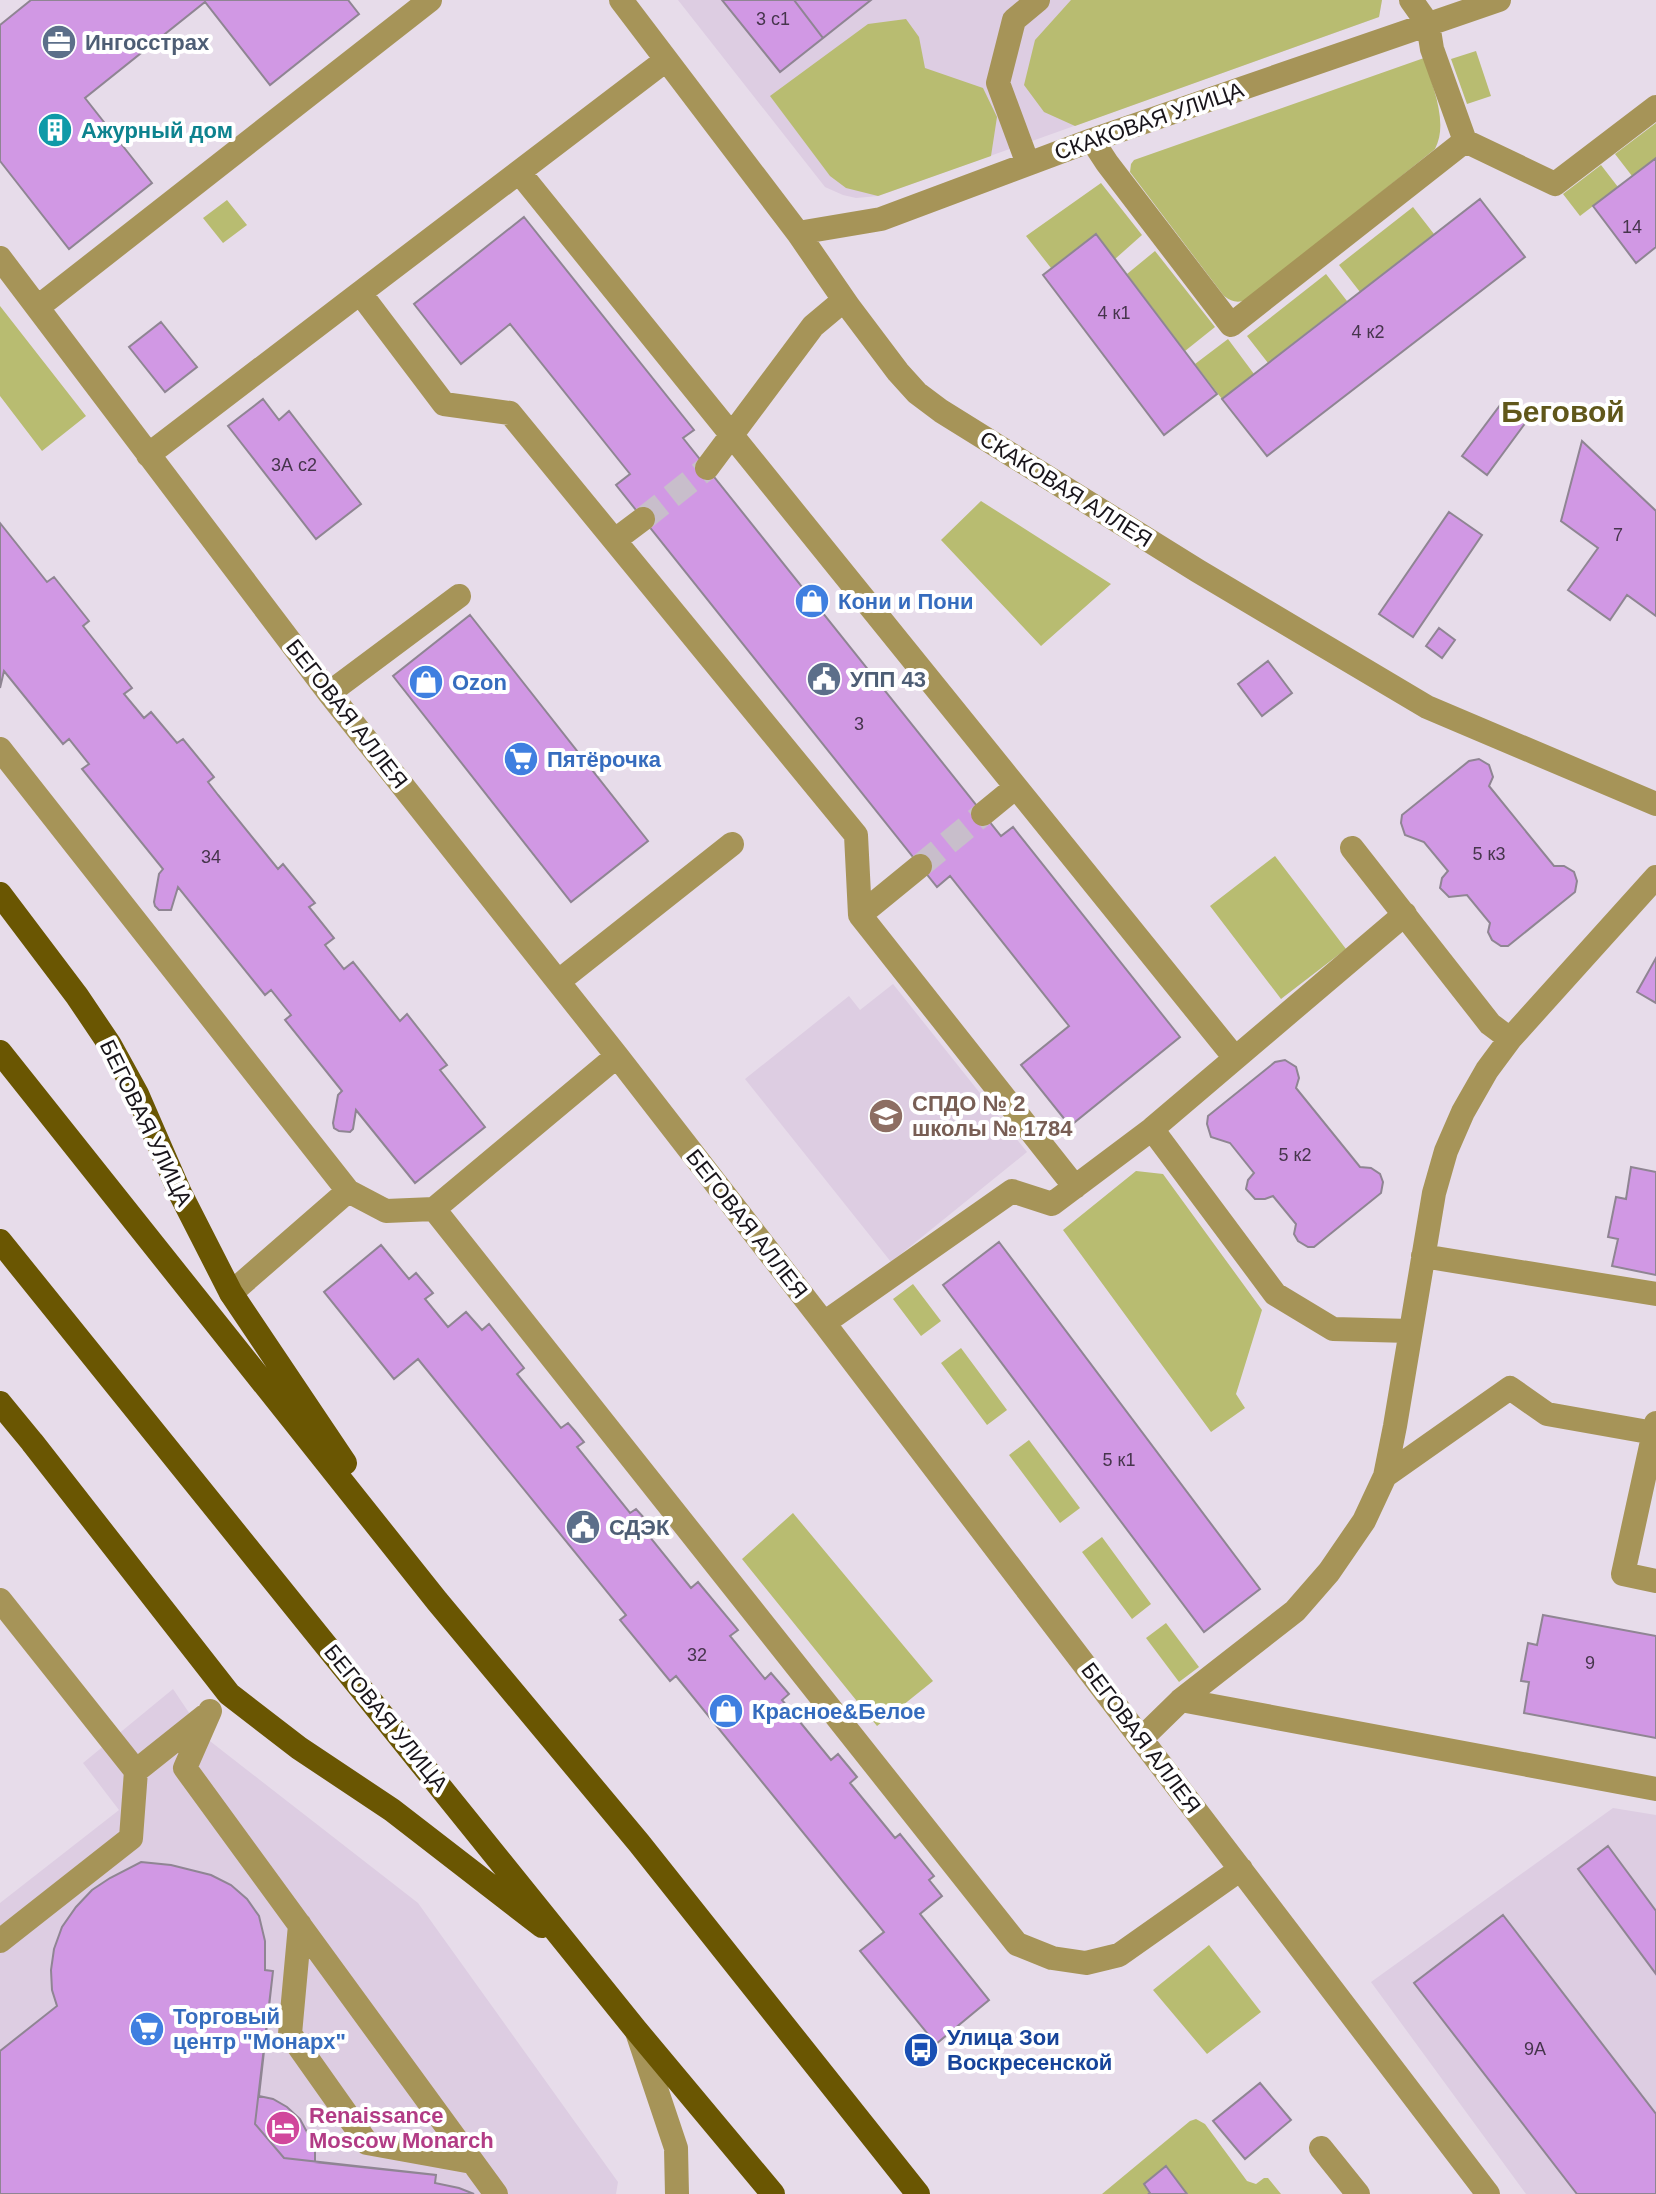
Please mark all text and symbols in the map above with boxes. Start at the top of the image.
house number: 3 с1 [756,9,790,29]
office icon: Ингосстрах [40,23,78,61]
place label: Ингосстрах [85,30,210,55]
street label: СКАКОВАЯ УЛИЦА [1051,77,1247,165]
building icon: Ажурный дом [36,111,74,149]
place label: Ажурный дом [81,118,233,143]
house number: 14 [1622,217,1642,237]
house number: 4 к1 [1098,303,1130,323]
house number: 4 к2 [1352,322,1384,342]
district label: Беговой [1501,395,1625,428]
street label: СКАКОВАЯ АЛЛЕЯ [975,426,1157,552]
house number: 3А с2 [271,455,317,475]
house number: 7 [1613,525,1623,545]
shop icon: Кони и Пони [793,582,831,620]
place label: Кони и Пони [838,589,974,614]
street label: БЕГОВАЯ АЛЛЕЯ [281,635,413,793]
public building icon: УПП 43 [805,660,843,698]
shop icon: Ozon [407,663,445,701]
place label: УПП 43 [850,667,926,692]
place label: Ozon [452,670,507,695]
house number: 3 [854,714,864,734]
supermarket icon: Пятёрочка [502,740,540,778]
place label: Пятёрочка [547,747,662,772]
house number: 5 к3 [1473,844,1505,864]
house number: 34 [201,847,221,867]
street label: БЕГОВАЯ УЛИЦА [95,1036,197,1211]
place label: СПДО № 2 школы № 1784 [912,1091,1073,1141]
school or university icon: СПДО № 2 школы № 1784 [867,1097,905,1135]
street label: БЕГОВАЯ АЛЛЕЯ [681,1145,813,1303]
house number: 5 к2 [1279,1145,1311,1165]
house number: 5 к1 [1103,1450,1135,1470]
public building icon: СДЭК [564,1508,602,1546]
place label: СДЭК [609,1515,670,1540]
street label: БЕГОВАЯ УЛИЦА [319,1639,453,1797]
house number: 32 [687,1645,707,1665]
house number: 9 [1585,1653,1595,1673]
street label: БЕГОВАЯ АЛЛЕЯ [1076,1658,1206,1818]
shop icon: Красное&Белое [707,1692,745,1730]
place label: Красное&Белое [752,1699,926,1724]
place label: Торговый центр "Монарх" [173,2004,346,2054]
supermarket icon: Торговый центр "Монарх" [128,2010,166,2048]
place label: Улица Зои Воскресенской [947,2025,1112,2075]
bus stop icon: Улица Зои Воскресенской [902,2031,940,2069]
house number: 9А [1524,2039,1546,2059]
place label: Renaissance Moscow Monarch [309,2103,494,2153]
hotel icon: Renaissance Moscow Monarch [264,2109,302,2147]

